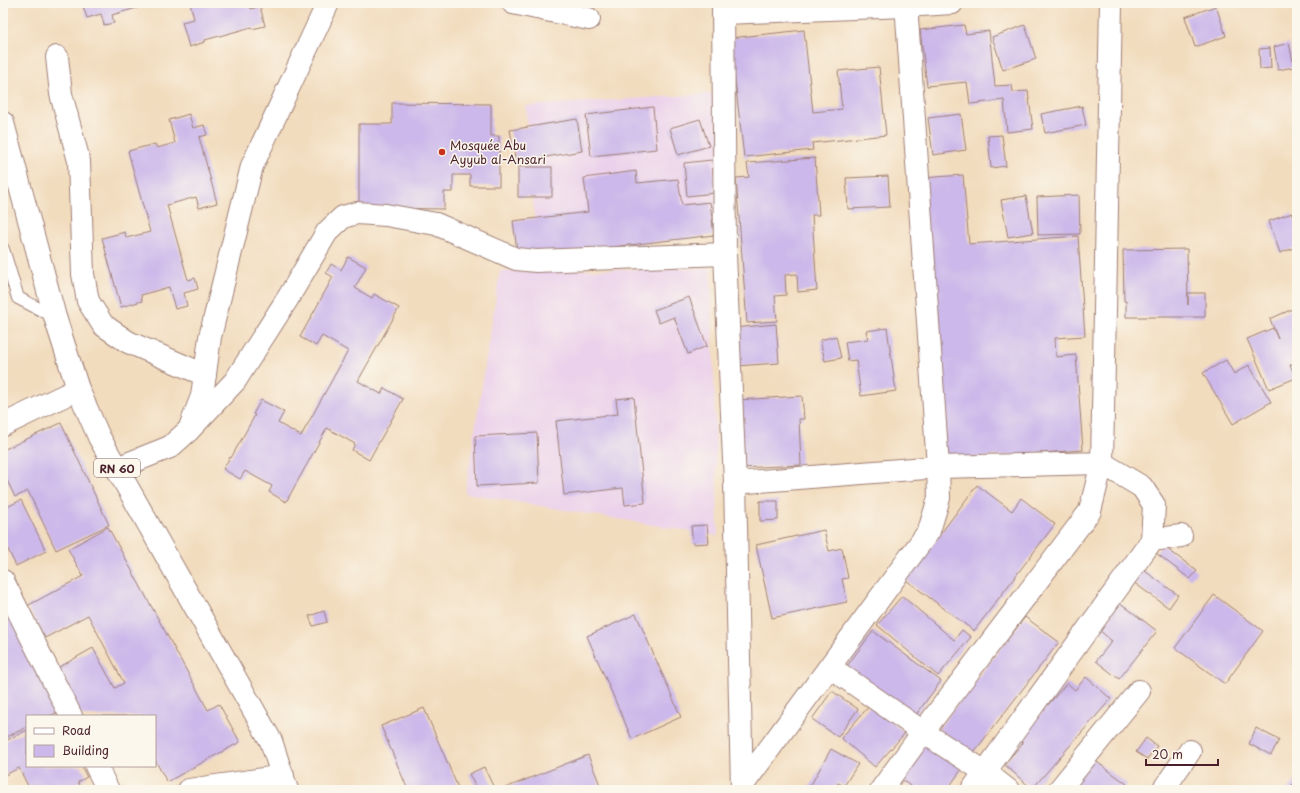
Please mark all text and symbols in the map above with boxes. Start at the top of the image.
place label: Mosquée Abu Ayyub al-Ansari [450,136,546,168]
marker: Mosquée Abu Ayyub al-Ansari [437,147,447,157]
road number: RN 60 [94,459,140,477]
legend [26,715,156,767]
text: Road [62,721,91,739]
text: Building [62,741,109,759]
scale bar [1146,741,1218,767]
text: 20 m [1152,745,1183,763]

